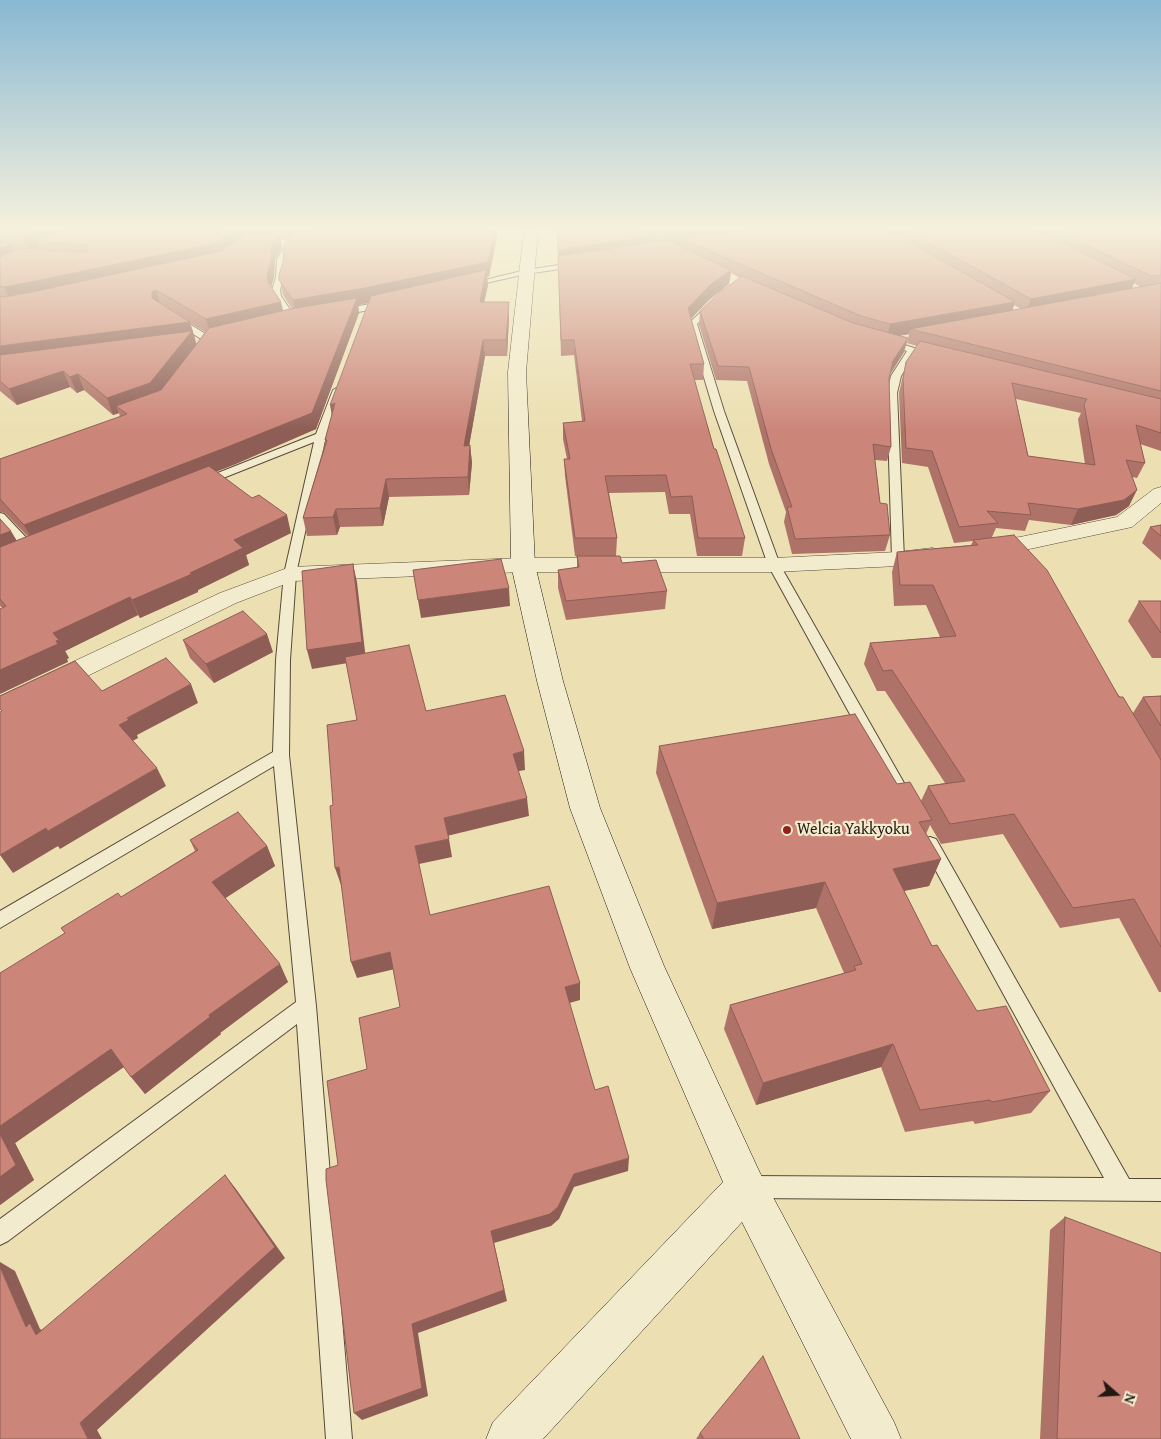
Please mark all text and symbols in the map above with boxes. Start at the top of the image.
place label: Welcia Yakkyoku [797,820,910,840]
marker: Welcia Yakkyoku [781,824,793,836]
north arrow [1091,1369,1141,1419]
text: N [1119,1391,1141,1407]

